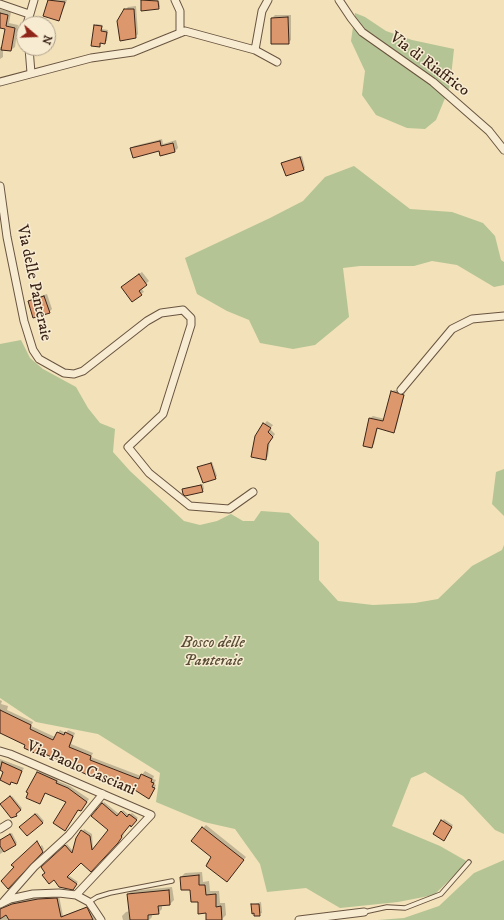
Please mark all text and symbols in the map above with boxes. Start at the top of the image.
north arrow [16,16,56,56]
street label: Via di Riaffrico [385,29,473,101]
text: N [38,33,54,46]
street label: Via delle Panteraie [11,223,55,343]
park label: Bosco delle Panteraie [181,634,245,672]
street label: Via Paolo Casciani [23,737,139,801]

